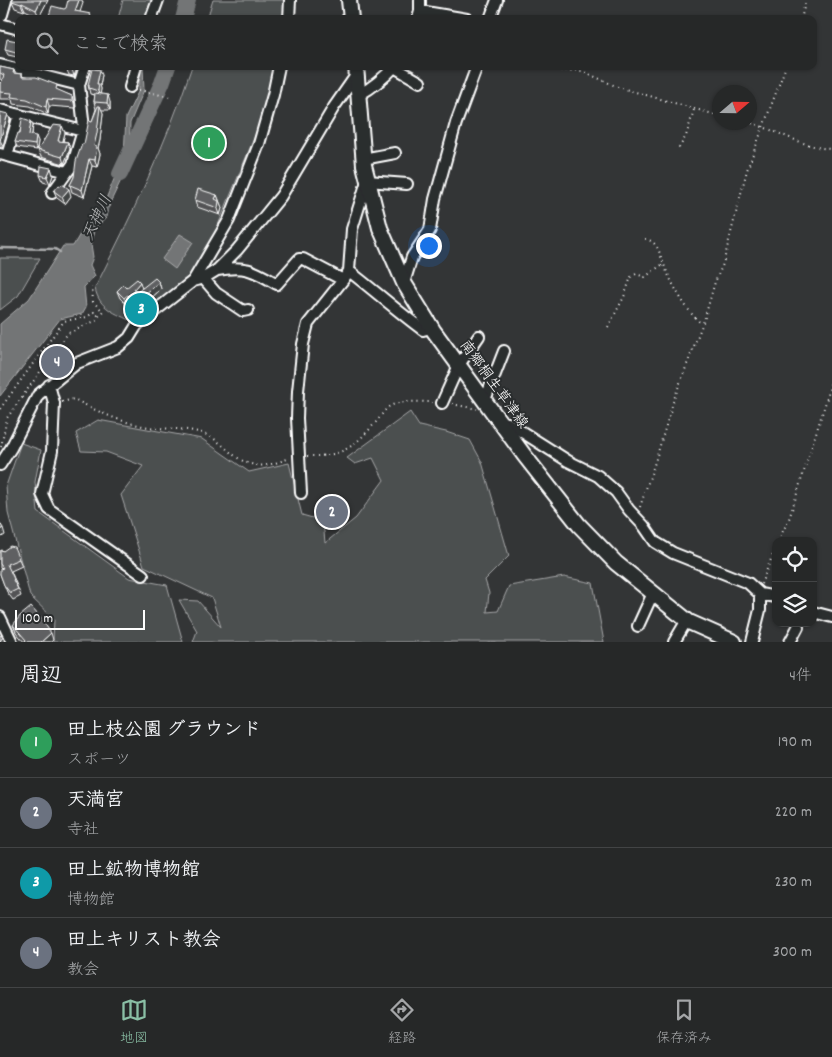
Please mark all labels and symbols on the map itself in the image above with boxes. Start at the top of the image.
north arrow [712,85,757,130]
pin: 1 [193,124,225,162]
water label: 天神川 [77,191,119,245]
your location [416,233,442,259]
pin: 3 [125,290,157,328]
street label: 南郷桐生草津線 [453,336,533,434]
pin: 4 [41,343,73,381]
pin: 2 [316,493,348,531]
scale bar [15,607,145,630]

